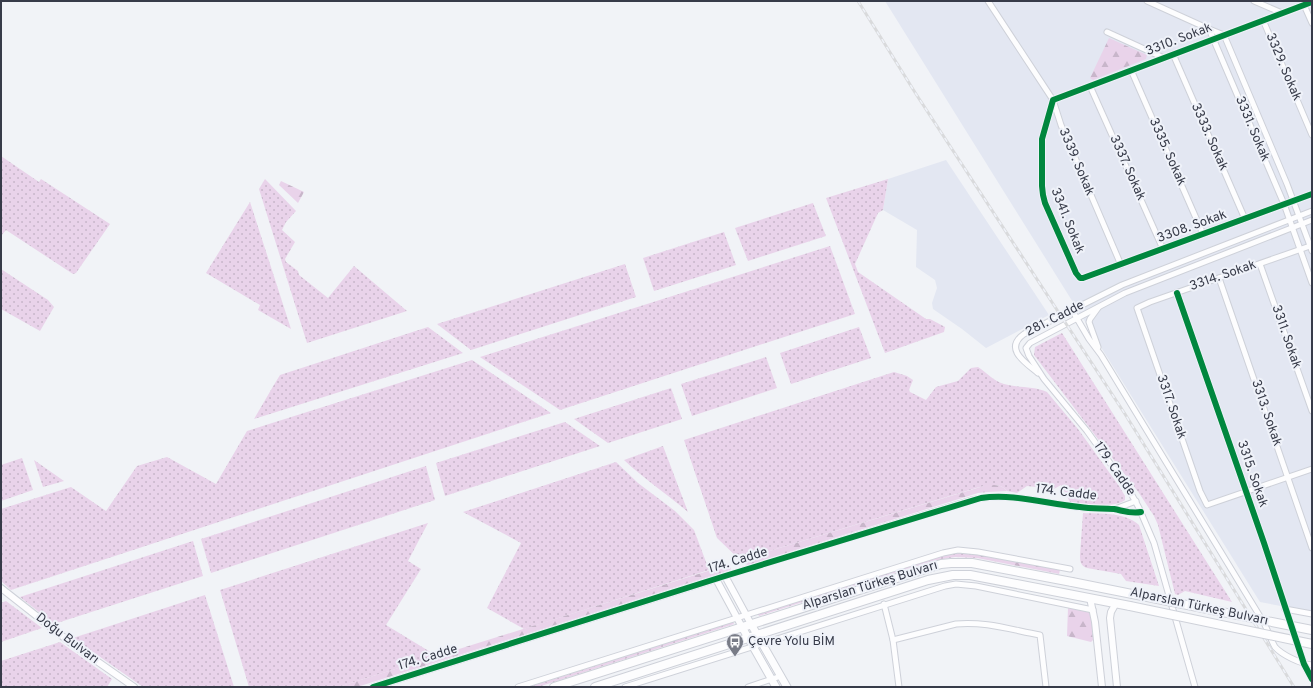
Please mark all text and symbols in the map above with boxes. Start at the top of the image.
street label: 3310. Sokak [1143,20,1215,60]
street label: 3329. Sokak [1262,31,1305,103]
street label: 3331. Sokak [1231,94,1273,164]
street label: 3333. Sokak [1187,101,1231,173]
street label: 3335. Sokak [1145,116,1189,189]
street label: 3339. Sokak [1055,126,1097,198]
street label: 3337. Sokak [1105,133,1149,203]
street label: 3341. Sokak [1047,186,1087,256]
street label: 3308. Sokak [1155,207,1229,247]
street label: 3314. Sokak [1188,257,1258,295]
street label: 281. Cadde [1023,297,1087,341]
street label: 3311. Sokak [1268,303,1304,371]
street label: 3317. Sokak [1153,373,1190,441]
street label: 3313. Sokak [1247,378,1285,448]
street label: 3315. Sokak [1233,438,1271,510]
street label: 179. Cadde [1090,439,1138,499]
street label: 174. Cadde [1035,481,1097,505]
street label: 174. Cadde [706,544,770,578]
street label: Alparslan Türkeş Bulvarı [800,558,940,614]
street label: Alparslan Türkeş Bulvarı [1128,585,1270,629]
street label: Doğu Bulvarı [32,610,102,668]
bus stop icon: Çevre Yolu BİM [725,632,745,657]
place label: Çevre Yolu BİM [748,632,835,650]
street label: 174. Cadde [396,641,460,675]

